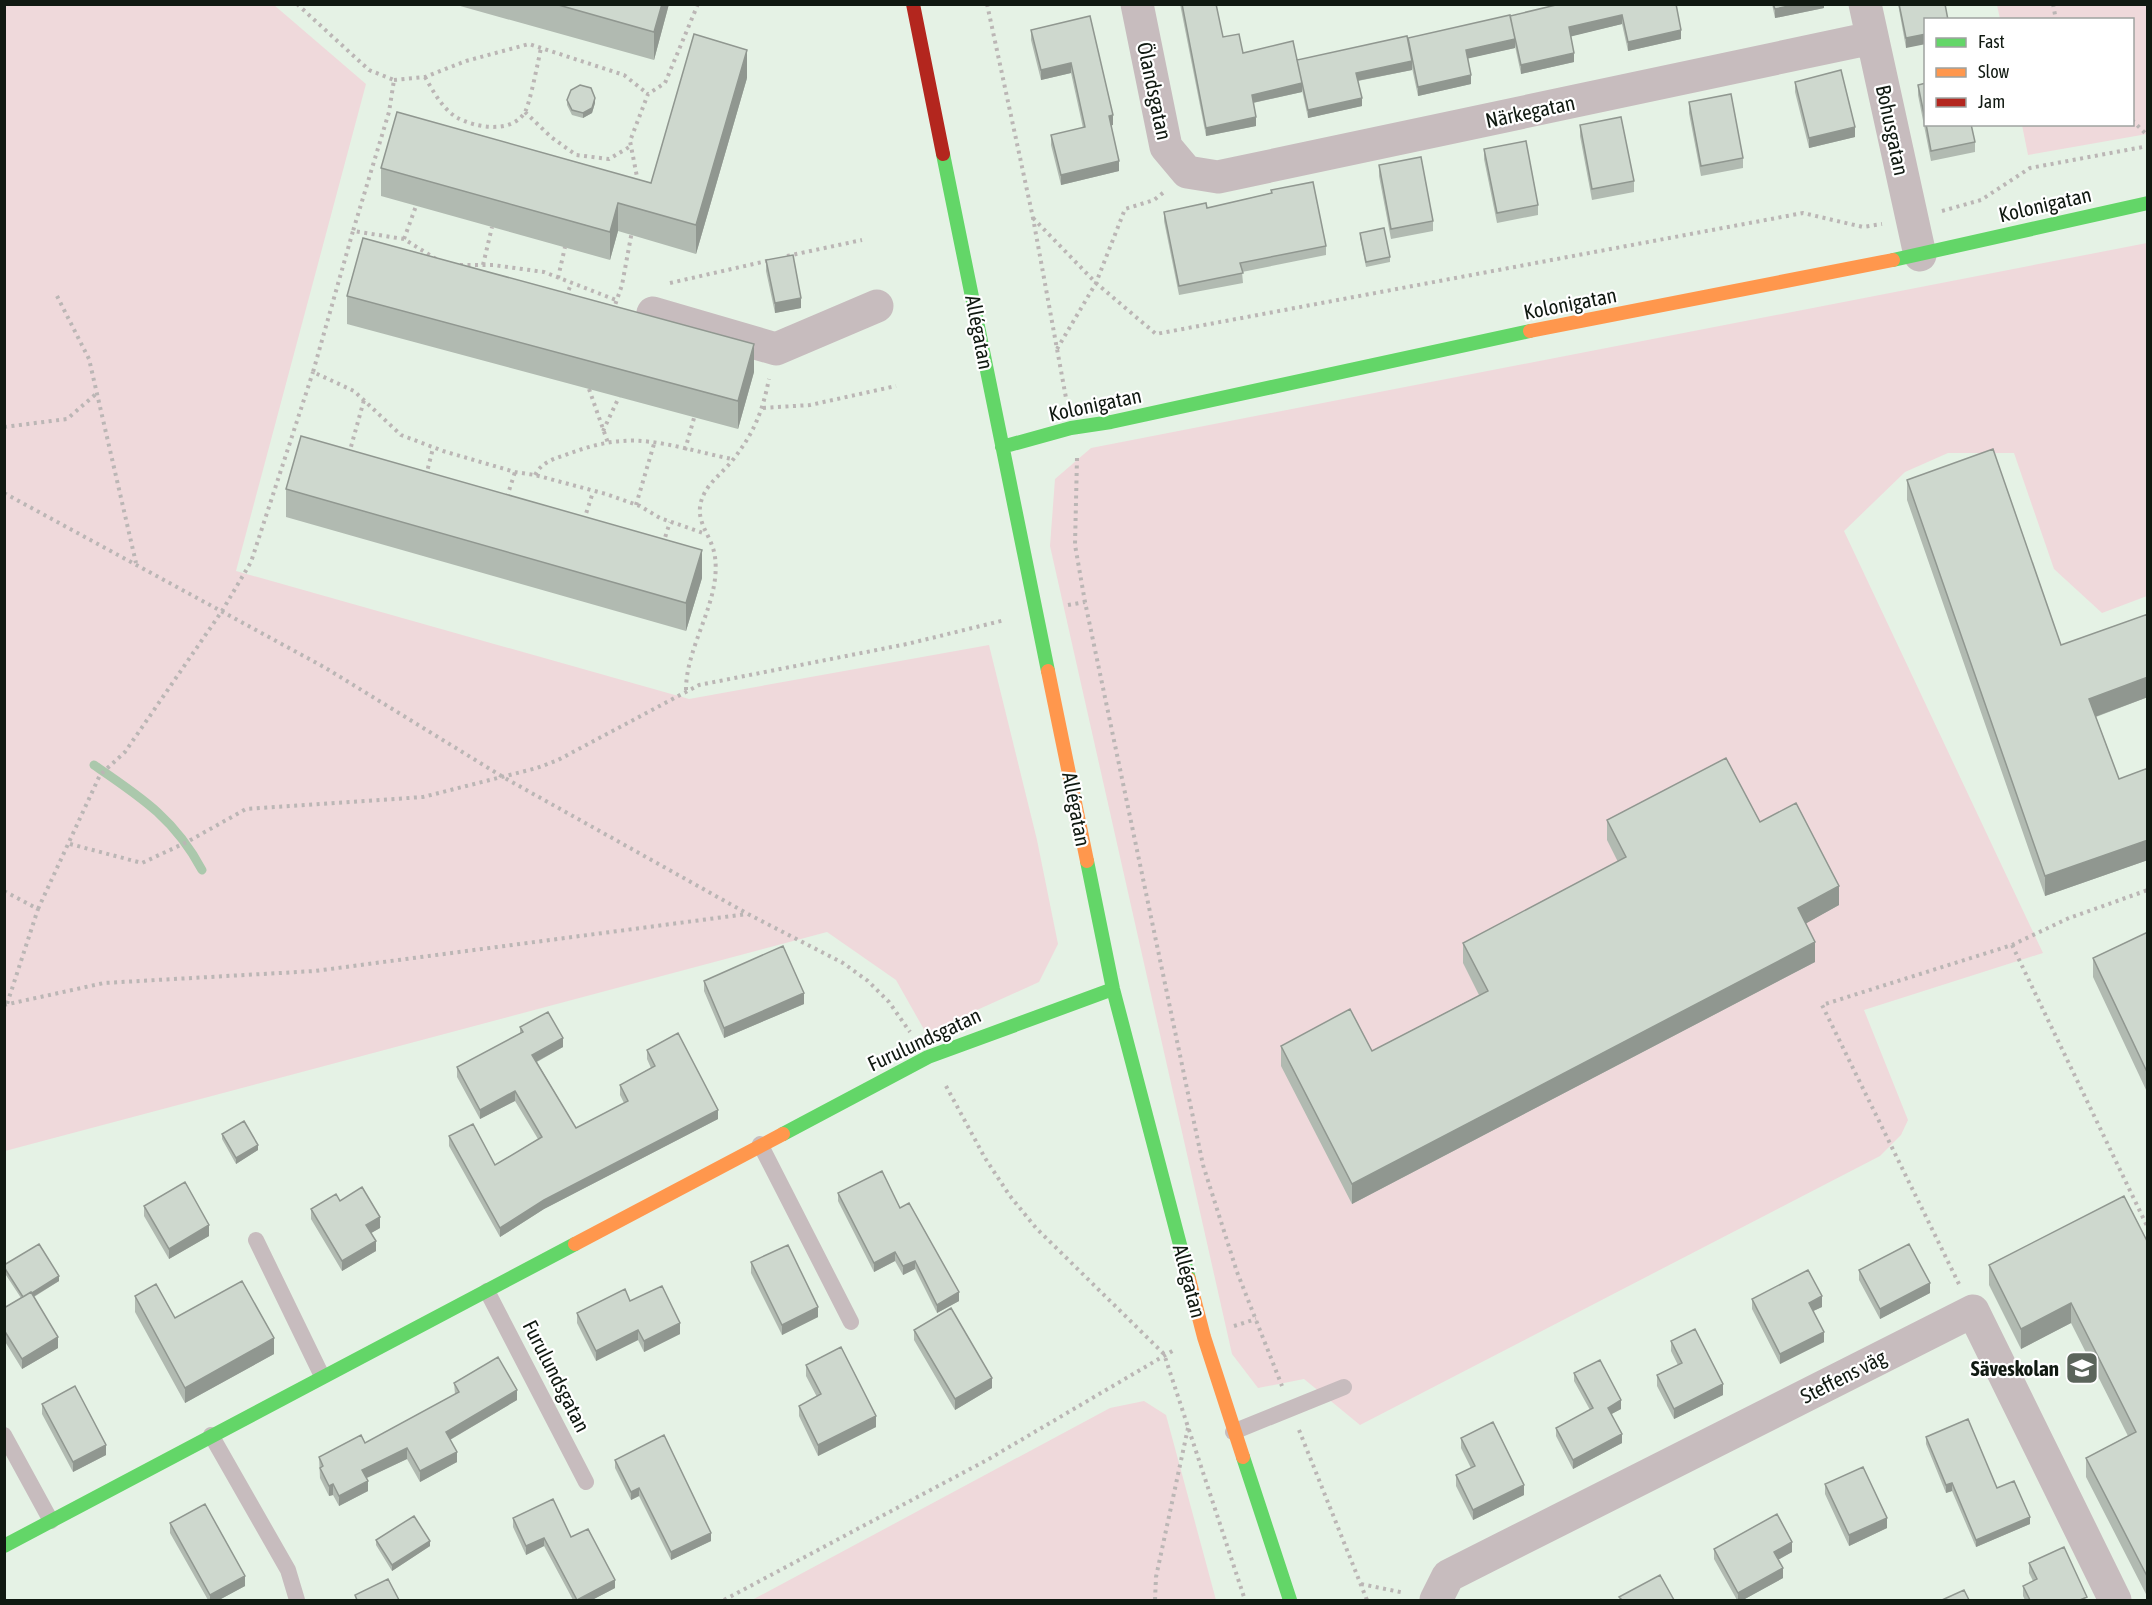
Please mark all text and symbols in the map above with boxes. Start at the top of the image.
legend [1924,18,2134,126]
text: Fast [1978,31,2005,52]
street label: Ölandsgatan [1133,40,1177,142]
text: Slow [1978,61,2009,82]
street label: Bohusgatan [1872,83,1914,177]
street label: Närkegatan [1483,90,1577,132]
text: Jam [1978,91,2005,112]
street label: Kolonigatan [1996,182,2094,226]
street label: Kolonigatan [1521,282,1619,324]
street label: Allégatan [961,293,999,371]
street label: Kolonigatan [1046,382,1144,426]
street label: Allégatan [1058,770,1096,848]
street label: Furulundsgatan [863,1002,985,1076]
street label: Allégatan [1169,1242,1211,1320]
street label: Furulundsgatan [519,1316,595,1436]
street label: Steffens väg [1796,1344,1890,1408]
school or university icon: Säveskolan [2064,1350,2100,1386]
place label: Säveskolan [1971,1356,2059,1380]

